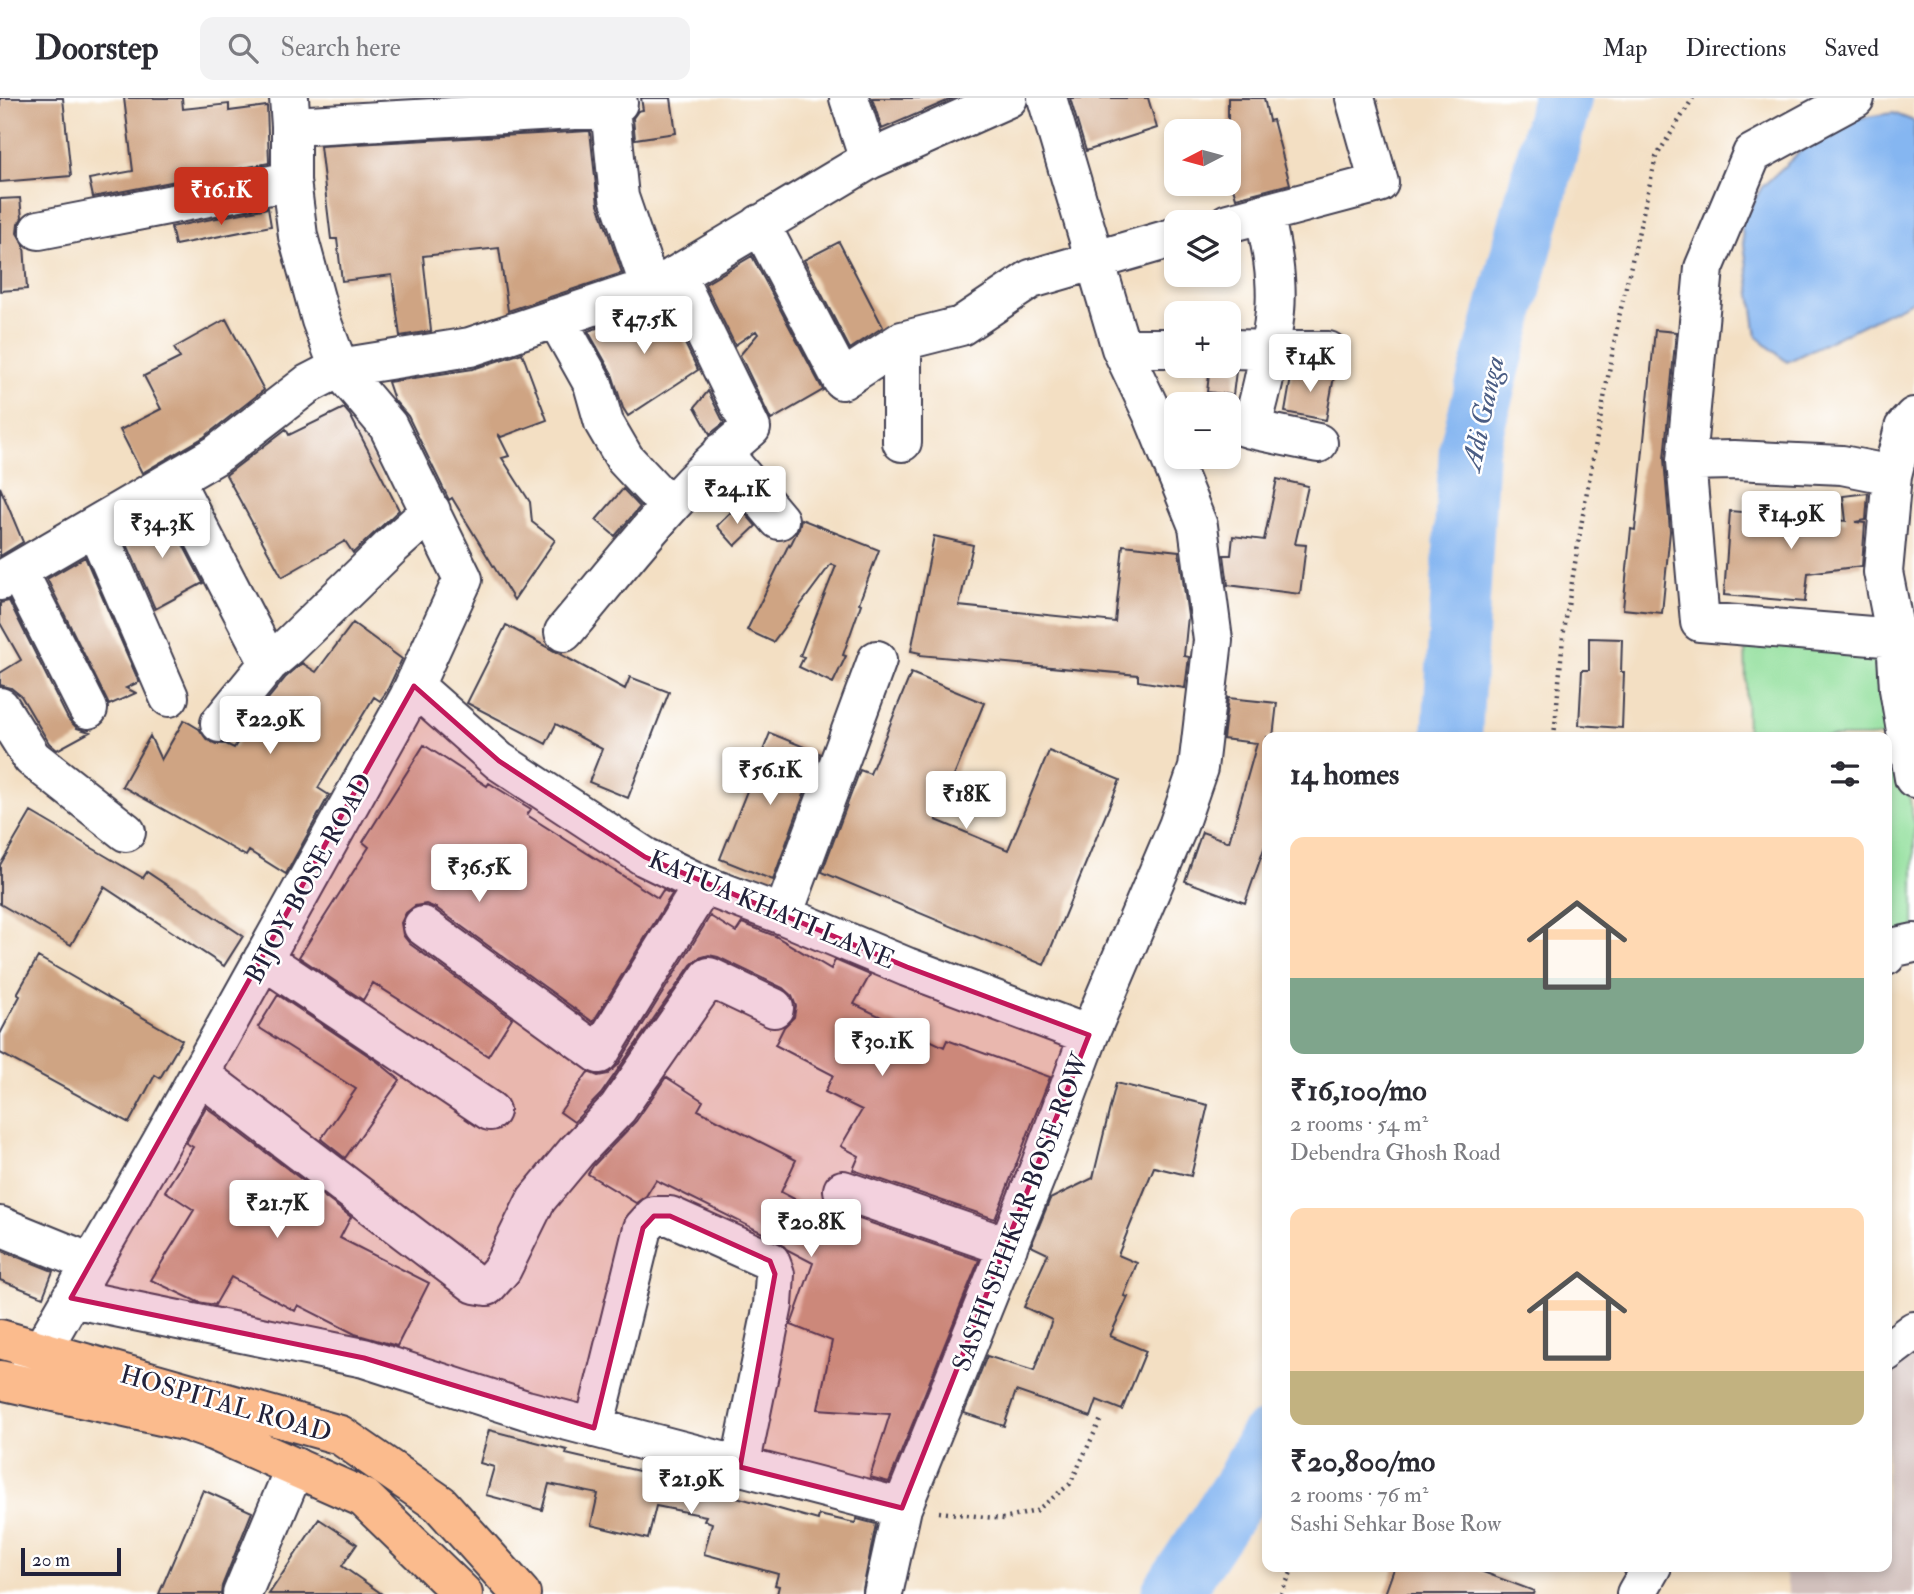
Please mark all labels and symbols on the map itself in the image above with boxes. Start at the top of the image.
north arrow [1164,119,1241,196]
pin: ₹16.1K [164,167,278,227]
pin: ₹47.5K [587,296,701,356]
pin: ₹14K [1269,334,1351,394]
water label: Adi Ganga [1454,353,1513,477]
pin: ₹24.1K [680,466,794,526]
pin: ₹14.9K [1734,491,1848,551]
pin: ₹34.3K [105,500,219,560]
pin: ₹22.9K [213,696,327,756]
pin: ₹56.1K [713,748,827,807]
street label: BIJOY BOSE ROAD [238,768,380,989]
pin: ₹18K [925,772,1007,831]
pin: ₹36.5K [422,844,536,904]
street label: KATUA KHATI LANE [644,844,900,976]
pin: ₹30.1K [825,1018,939,1078]
street label: SASHI SEHKAR BOSE ROW [945,1048,1097,1376]
pin: ₹21.7K [220,1180,334,1240]
pin: ₹20.8K [754,1200,868,1259]
street label: HOSPITAL ROAD [116,1358,335,1449]
pin: ₹21.9K [634,1456,748,1516]
scale bar [21,1545,121,1577]

